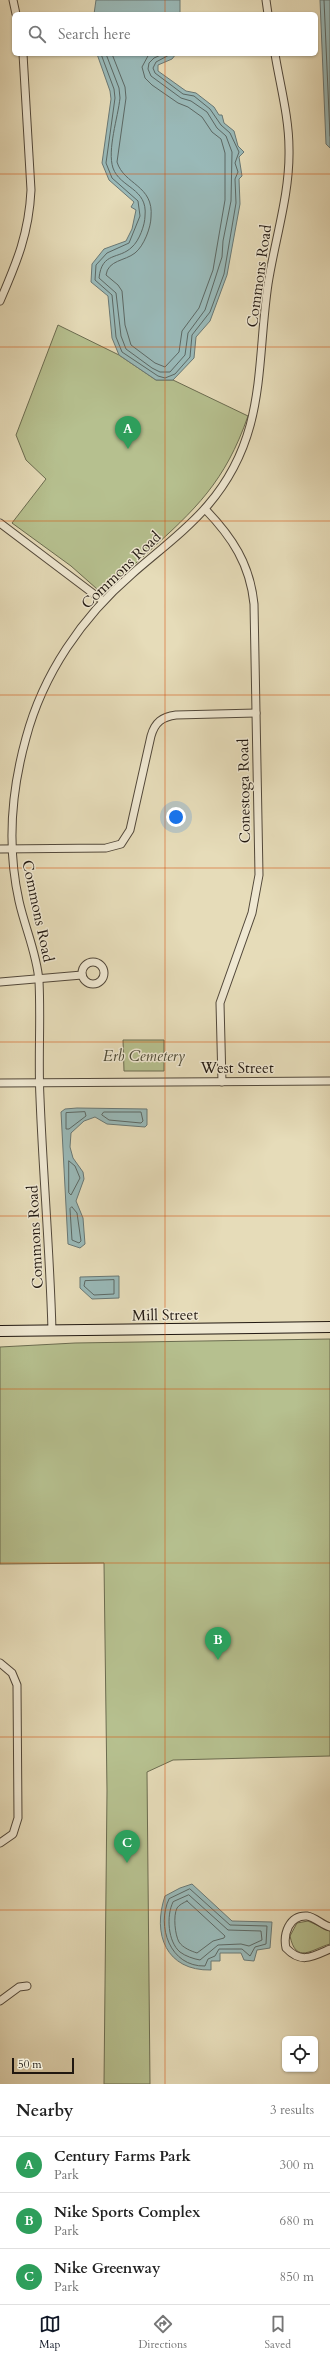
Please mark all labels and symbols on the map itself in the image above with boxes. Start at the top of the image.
street label: Commons Road [242,223,276,329]
pin: A [115,416,141,449]
street label: Commons Road [77,527,165,613]
street label: Conestoga Road [233,738,255,844]
your location [166,807,186,827]
street label: Commons Road [17,858,59,964]
park label: Erb Cemetery [103,1046,186,1066]
street label: West Street [199,1058,274,1078]
street label: Commons Road [22,1185,48,1289]
street label: Mill Street [132,1304,198,1326]
pin: B [205,1627,231,1660]
pin: C [114,1830,140,1863]
scale bar [12,2056,74,2075]

